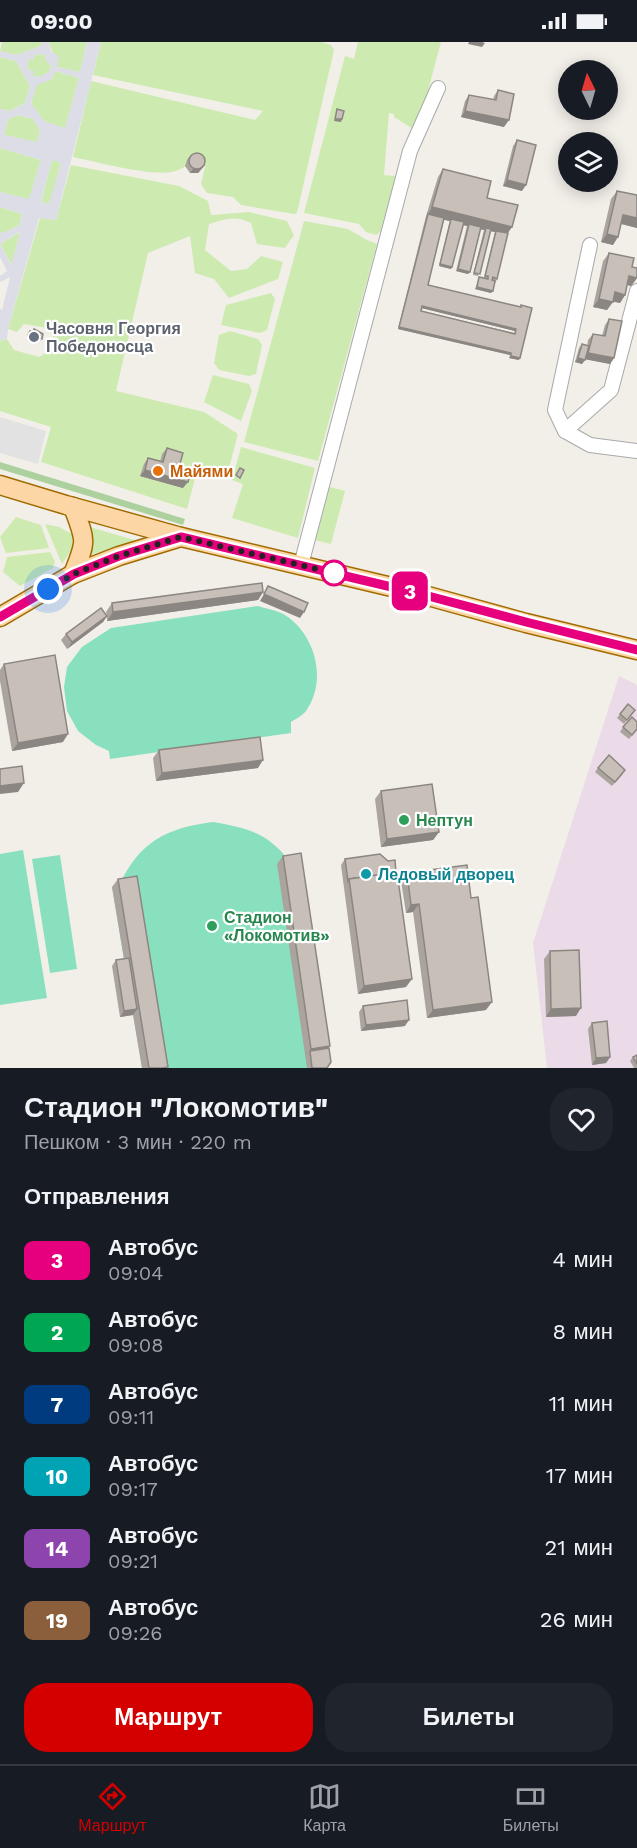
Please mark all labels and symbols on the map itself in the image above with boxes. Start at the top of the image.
north arrow [558,60,618,120]
place label: Часовня Георгия Победоносца [46,319,181,356]
marker: Часовня Георгия Победоносца [27,330,41,344]
place label: Майями [170,462,233,481]
marker: Майями [151,464,165,478]
unlabelled marker [321,560,347,586]
line badge: 3 [390,572,430,610]
your location [33,574,63,604]
place label: Нептун [416,811,473,830]
marker: Нептун [397,813,411,827]
place label: Ледовый дворец [378,865,514,884]
marker: Ледовый дворец [359,867,373,881]
place label: Стадион «Локомотив» [224,908,330,945]
marker: Стадион «Локомотив» [205,919,219,933]

